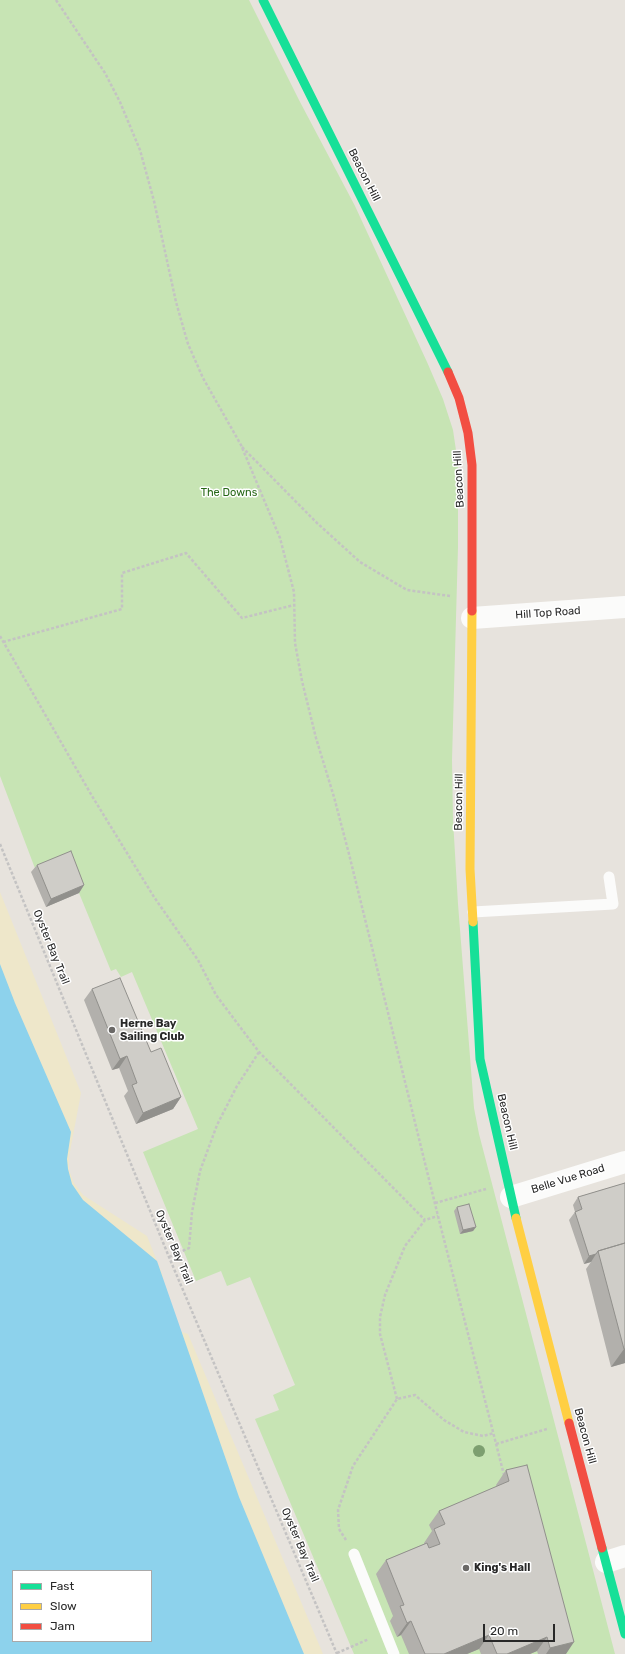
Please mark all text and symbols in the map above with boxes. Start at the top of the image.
street label: Beacon Hill [345,147,383,203]
street label: Beacon Hill [451,450,467,508]
park label: The Downs [201,486,257,500]
street label: Hill Top Road [515,604,581,622]
street label: Beacon Hill [452,773,466,831]
street label: Oyster Bay Trail [30,908,72,986]
place label: Herne Bay Sailing Club [120,1017,184,1043]
marker: Herne Bay Sailing Club [107,1025,117,1035]
street label: Beacon Hill [494,1093,520,1151]
street label: Belle Vue Road [530,1162,606,1196]
street label: Oyster Bay Trail [152,1208,196,1286]
street label: Beacon Hill [571,1407,599,1465]
street label: Oyster Bay Trail [278,1506,322,1584]
place label: King's Hall [474,1561,530,1575]
marker: King's Hall [461,1563,471,1573]
legend [12,1570,152,1642]
text: Fast [50,1579,74,1593]
text: Slow [50,1599,77,1613]
scale bar [485,1616,557,1642]
text: Jam [50,1619,75,1633]
text: 20 m [490,1624,518,1638]

